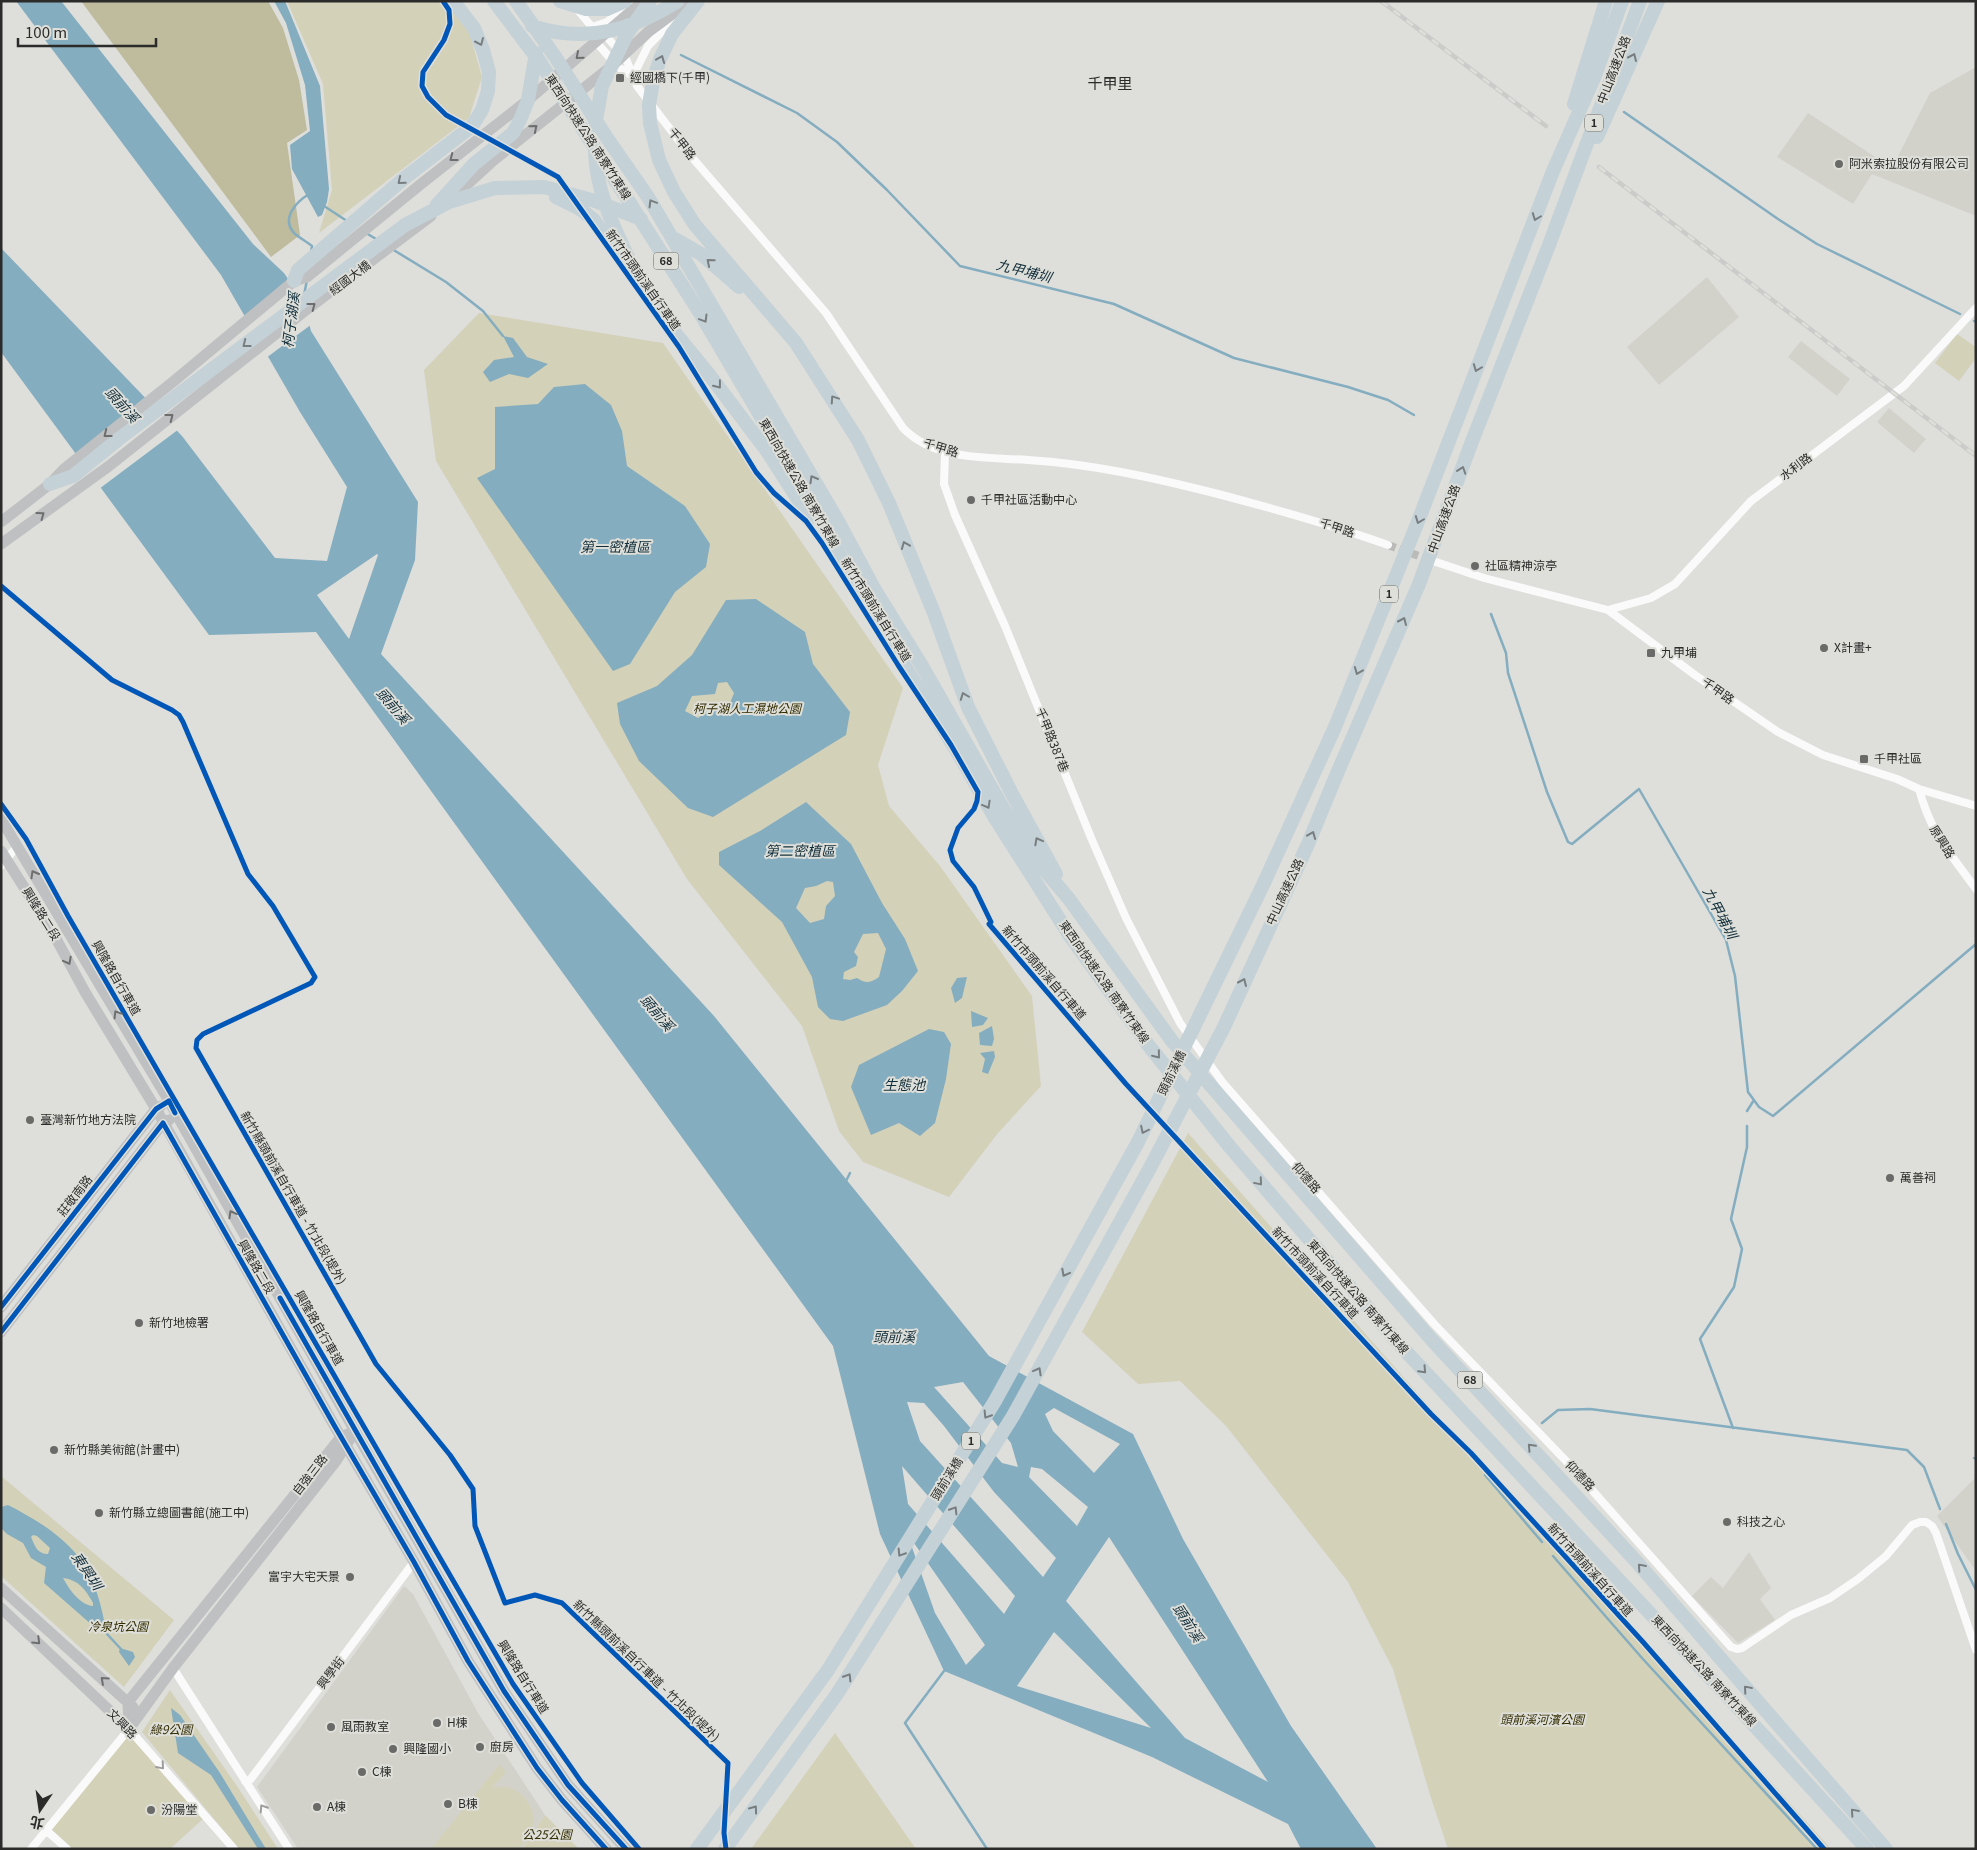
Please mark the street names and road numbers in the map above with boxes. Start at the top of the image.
street label: 中山高速公路 [1592,33,1633,106]
street label: 東西向快速公路 南寮竹東線 [542,70,636,202]
road number: 1 [1585,115,1603,132]
street label: 千甲路 [665,124,701,162]
street label: 新竹市頭前溪自行車道 [603,225,686,333]
road number: 68 [654,252,678,270]
street label: 經國大橋 [325,256,373,298]
street label: 東西向快速公路 南寮竹東線 [756,414,844,550]
street label: 千甲路 [922,433,961,460]
street label: 水利路 [1776,448,1815,483]
street label: 中山高速公路 [1422,482,1463,555]
street label: 千甲路 [1318,513,1357,540]
street label: 新竹市頭前溪自行車道 [838,554,916,665]
road number: 1 [1380,586,1398,602]
street label: 千甲路 [1699,672,1738,707]
street label: 千甲路387巷 [1033,705,1074,774]
street label: 原興路 [1927,821,1960,861]
street label: 中山高速公路 [1261,855,1307,928]
street label: 興隆路二段 [19,883,65,943]
street label: 東西向快速公路 南寮竹東線 [1056,916,1154,1046]
street label: 新竹市頭前溪自行車道 [999,921,1091,1023]
street label: 興隆路自行車道 [89,937,146,1018]
street label: 頭前溪橋 [1152,1047,1189,1098]
street label: 新竹縣頭前溪自行車道 - 竹北段(堤外) [238,1107,351,1287]
street label: 仰德路 [1289,1158,1325,1196]
street label: 莊敬南路 [52,1171,95,1219]
street label: 新竹市頭前溪自行車道 [1269,1222,1363,1322]
street label: 東西向快速公路 南寮竹東線 [1305,1235,1414,1357]
street label: 興隆路二段 [235,1236,280,1296]
street label: 興隆路自行車道 [292,1287,349,1368]
road number: 68 [1458,1372,1482,1388]
road number: 1 [962,1432,980,1450]
street label: 自強三路 [287,1450,330,1498]
street label: 頭前溪橋 [926,1453,966,1503]
street label: 仰德路 [1563,1456,1600,1494]
street label: 新竹市頭前溪自行車道 [1545,1519,1638,1619]
street label: 新竹縣頭前溪自行車道 - 竹北段(堤外) [570,1595,724,1745]
street label: 東西向快速公路 南寮竹東線 [1649,1611,1761,1729]
street label: 興隆路自行車道 [495,1636,554,1716]
street label: 興學街 [312,1653,347,1692]
street label: 文興路 [104,1704,142,1742]

